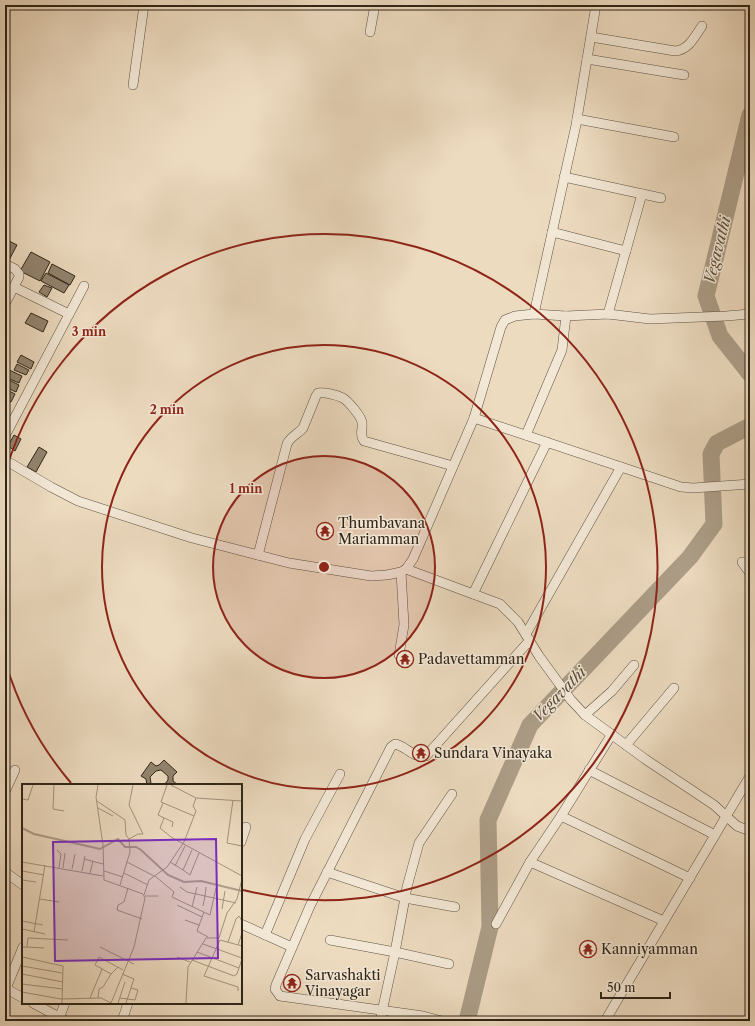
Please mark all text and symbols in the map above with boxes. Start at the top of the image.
water label: Vegavathi [699,213,735,286]
text: 3 min [72,324,107,339]
text: 2 min [150,402,185,417]
text: 1 min [230,481,263,496]
place label: Thumbavana Mariamman [338,514,426,548]
temple icon: Thumbavana Mariamman [315,521,335,541]
centre of rings [317,560,331,574]
temple icon: Padavettamman [395,649,415,669]
place label: Padavettamman [418,650,525,668]
water label: Vegavathi [528,662,591,725]
temple icon: Sundara Vinayaka [411,743,431,763]
place label: Sundara Vinayaka [434,744,553,762]
inset map [22,784,242,1004]
temple icon: Kanniyamman [578,939,598,959]
place label: Kanniyamman [601,940,698,958]
place label: Sarvashakti Vinayagar [304,966,381,1000]
temple icon: Sarvashakti Vinayagar [282,973,302,993]
scale bar [601,974,670,1000]
text: 50 m [607,980,636,995]

